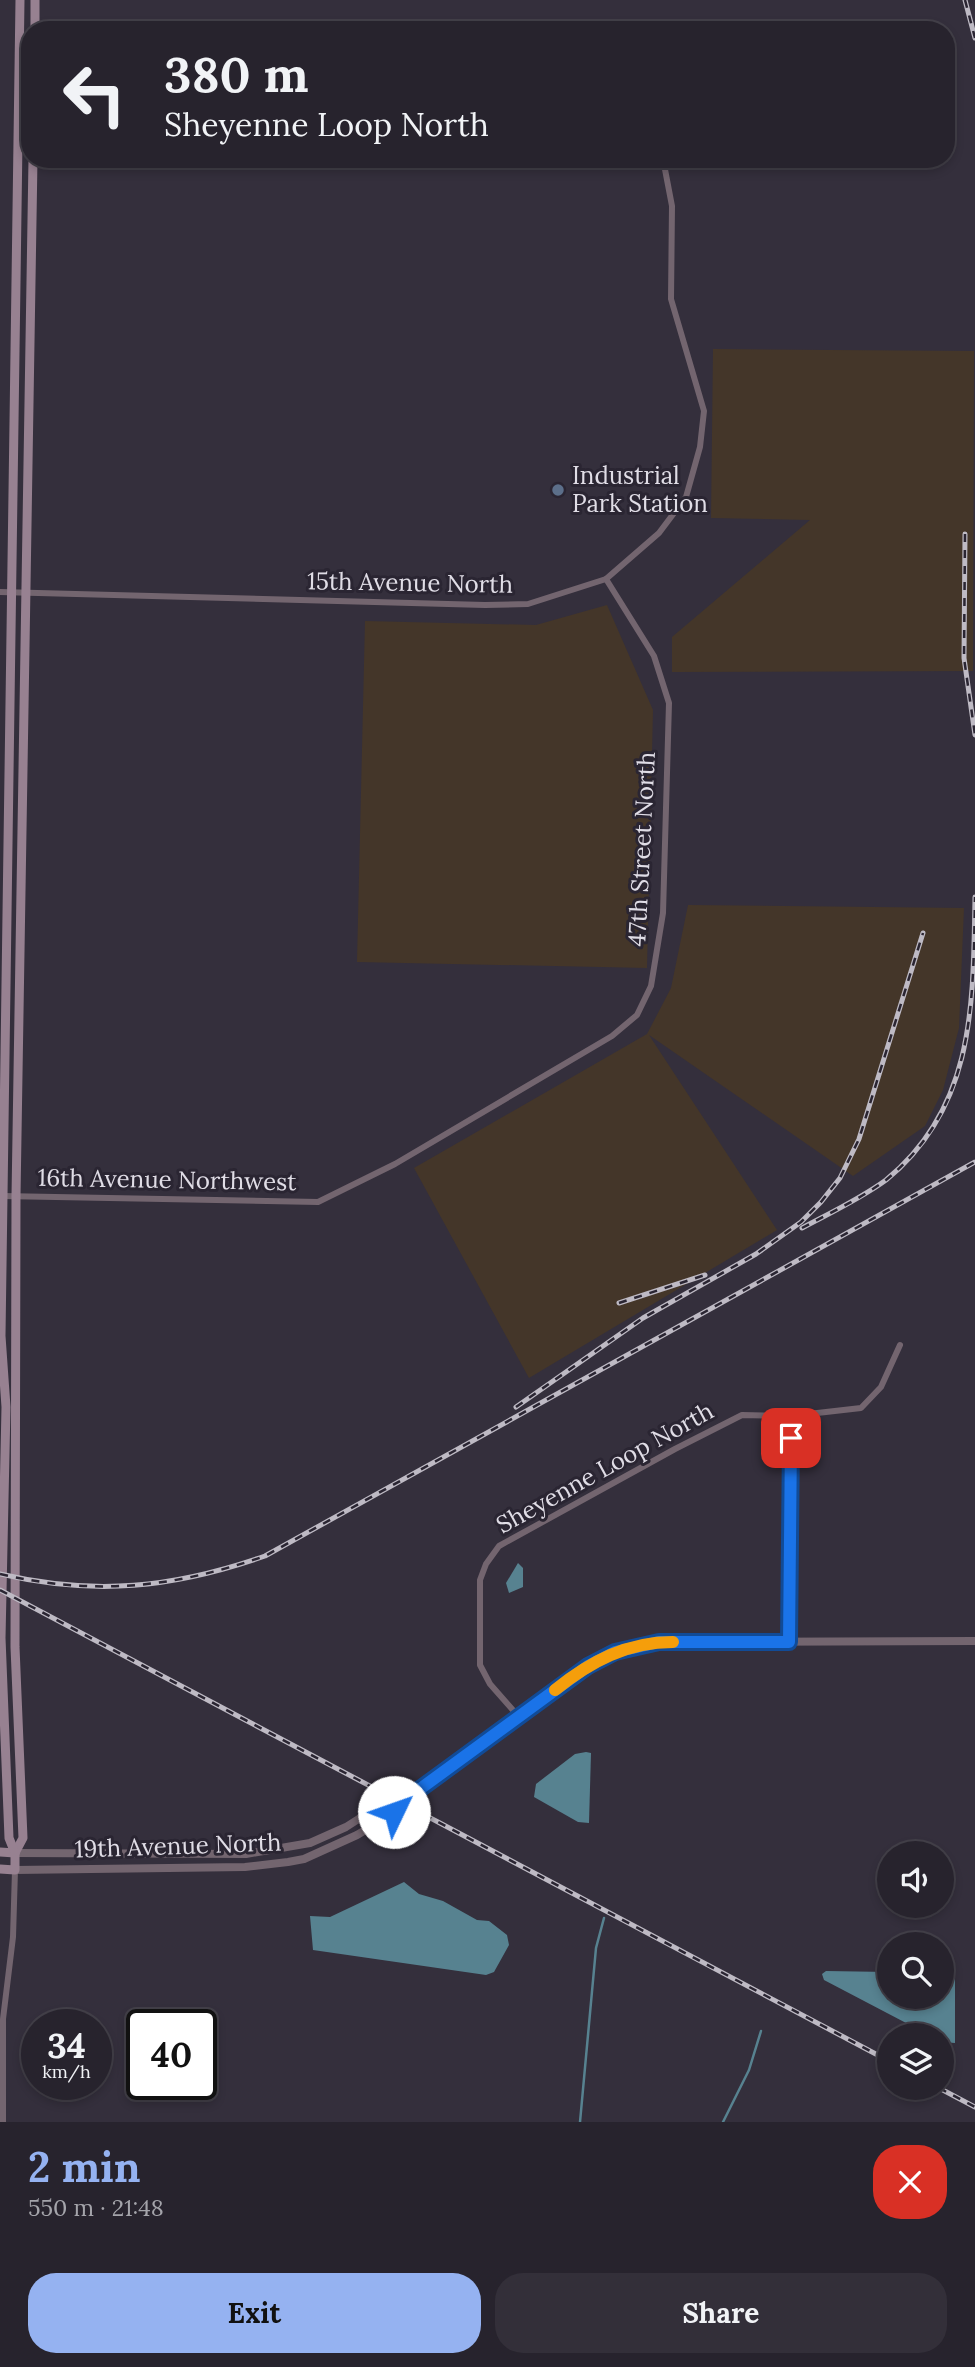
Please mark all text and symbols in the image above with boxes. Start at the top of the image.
text: 380 m [164,43,309,105]
icon: left [49,49,140,140]
text: Sheyenne Loop North [164,104,489,145]
place label: Industrial Park Station [572,460,708,519]
marker: Industrial Park Station [550,482,566,498]
street label: 15th Avenue North [307,565,513,600]
street label: 47th Street North [621,751,662,947]
street label: 16th Avenue Northwest [37,1162,297,1197]
street label: Sheyenne Loop North [491,1395,719,1540]
pin [761,1408,821,1468]
icon: arrive [772,1419,810,1457]
position arrow [357,1775,431,1849]
street label: 19th Avenue North [74,1826,282,1865]
map controls [877,1841,954,2100]
button: sound [877,1841,954,1918]
button: search [877,1932,954,2009]
speed limit sign: 40 [126,2009,217,2100]
text: 34 [47,2023,86,2068]
button: layers [877,2023,954,2100]
text: km/h [42,2060,91,2083]
text: 2 min [28,2140,141,2194]
button: close [873,2145,947,2219]
text: 550 m · 21:48 [28,2193,164,2222]
button: Exit [28,2273,481,2353]
button: Share [495,2273,947,2353]

